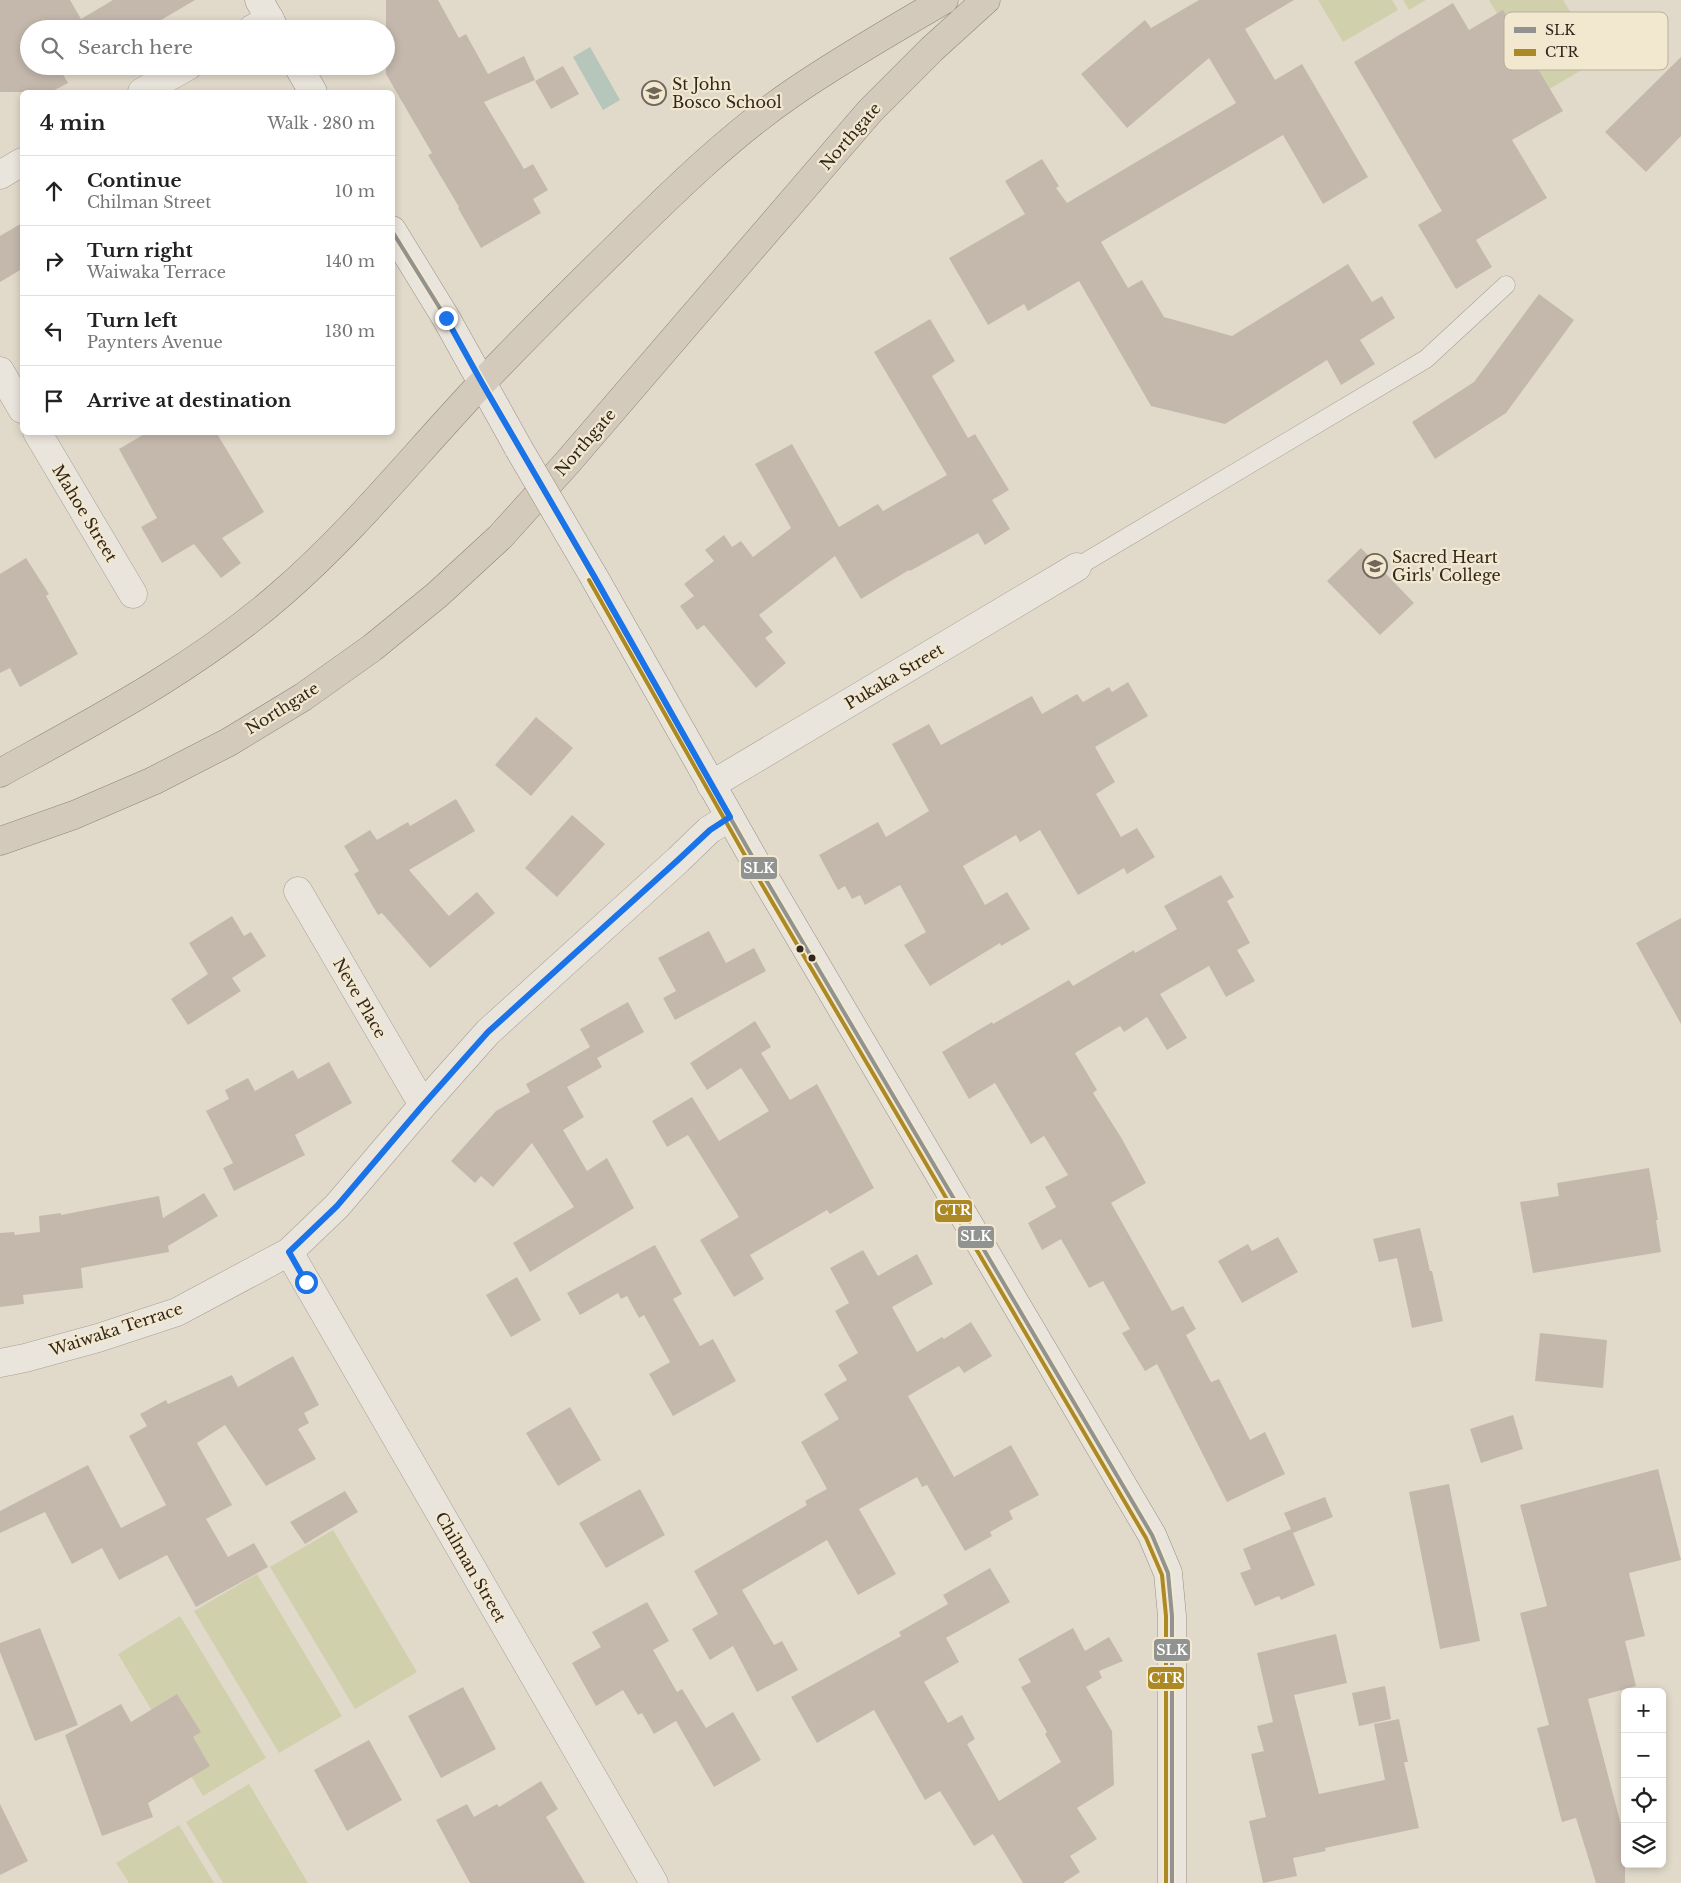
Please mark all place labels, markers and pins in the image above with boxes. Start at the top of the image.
place label: St John Bosco School [672,74,782,112]
school or university icon: St John Bosco School [641,80,667,106]
place label: Sacred Heart Girls' College [1392,547,1501,585]
school or university icon: Sacred Heart Girls' College [1362,553,1388,579]
unlabelled marker [795,944,805,954]
unlabelled marker [807,953,817,963]

